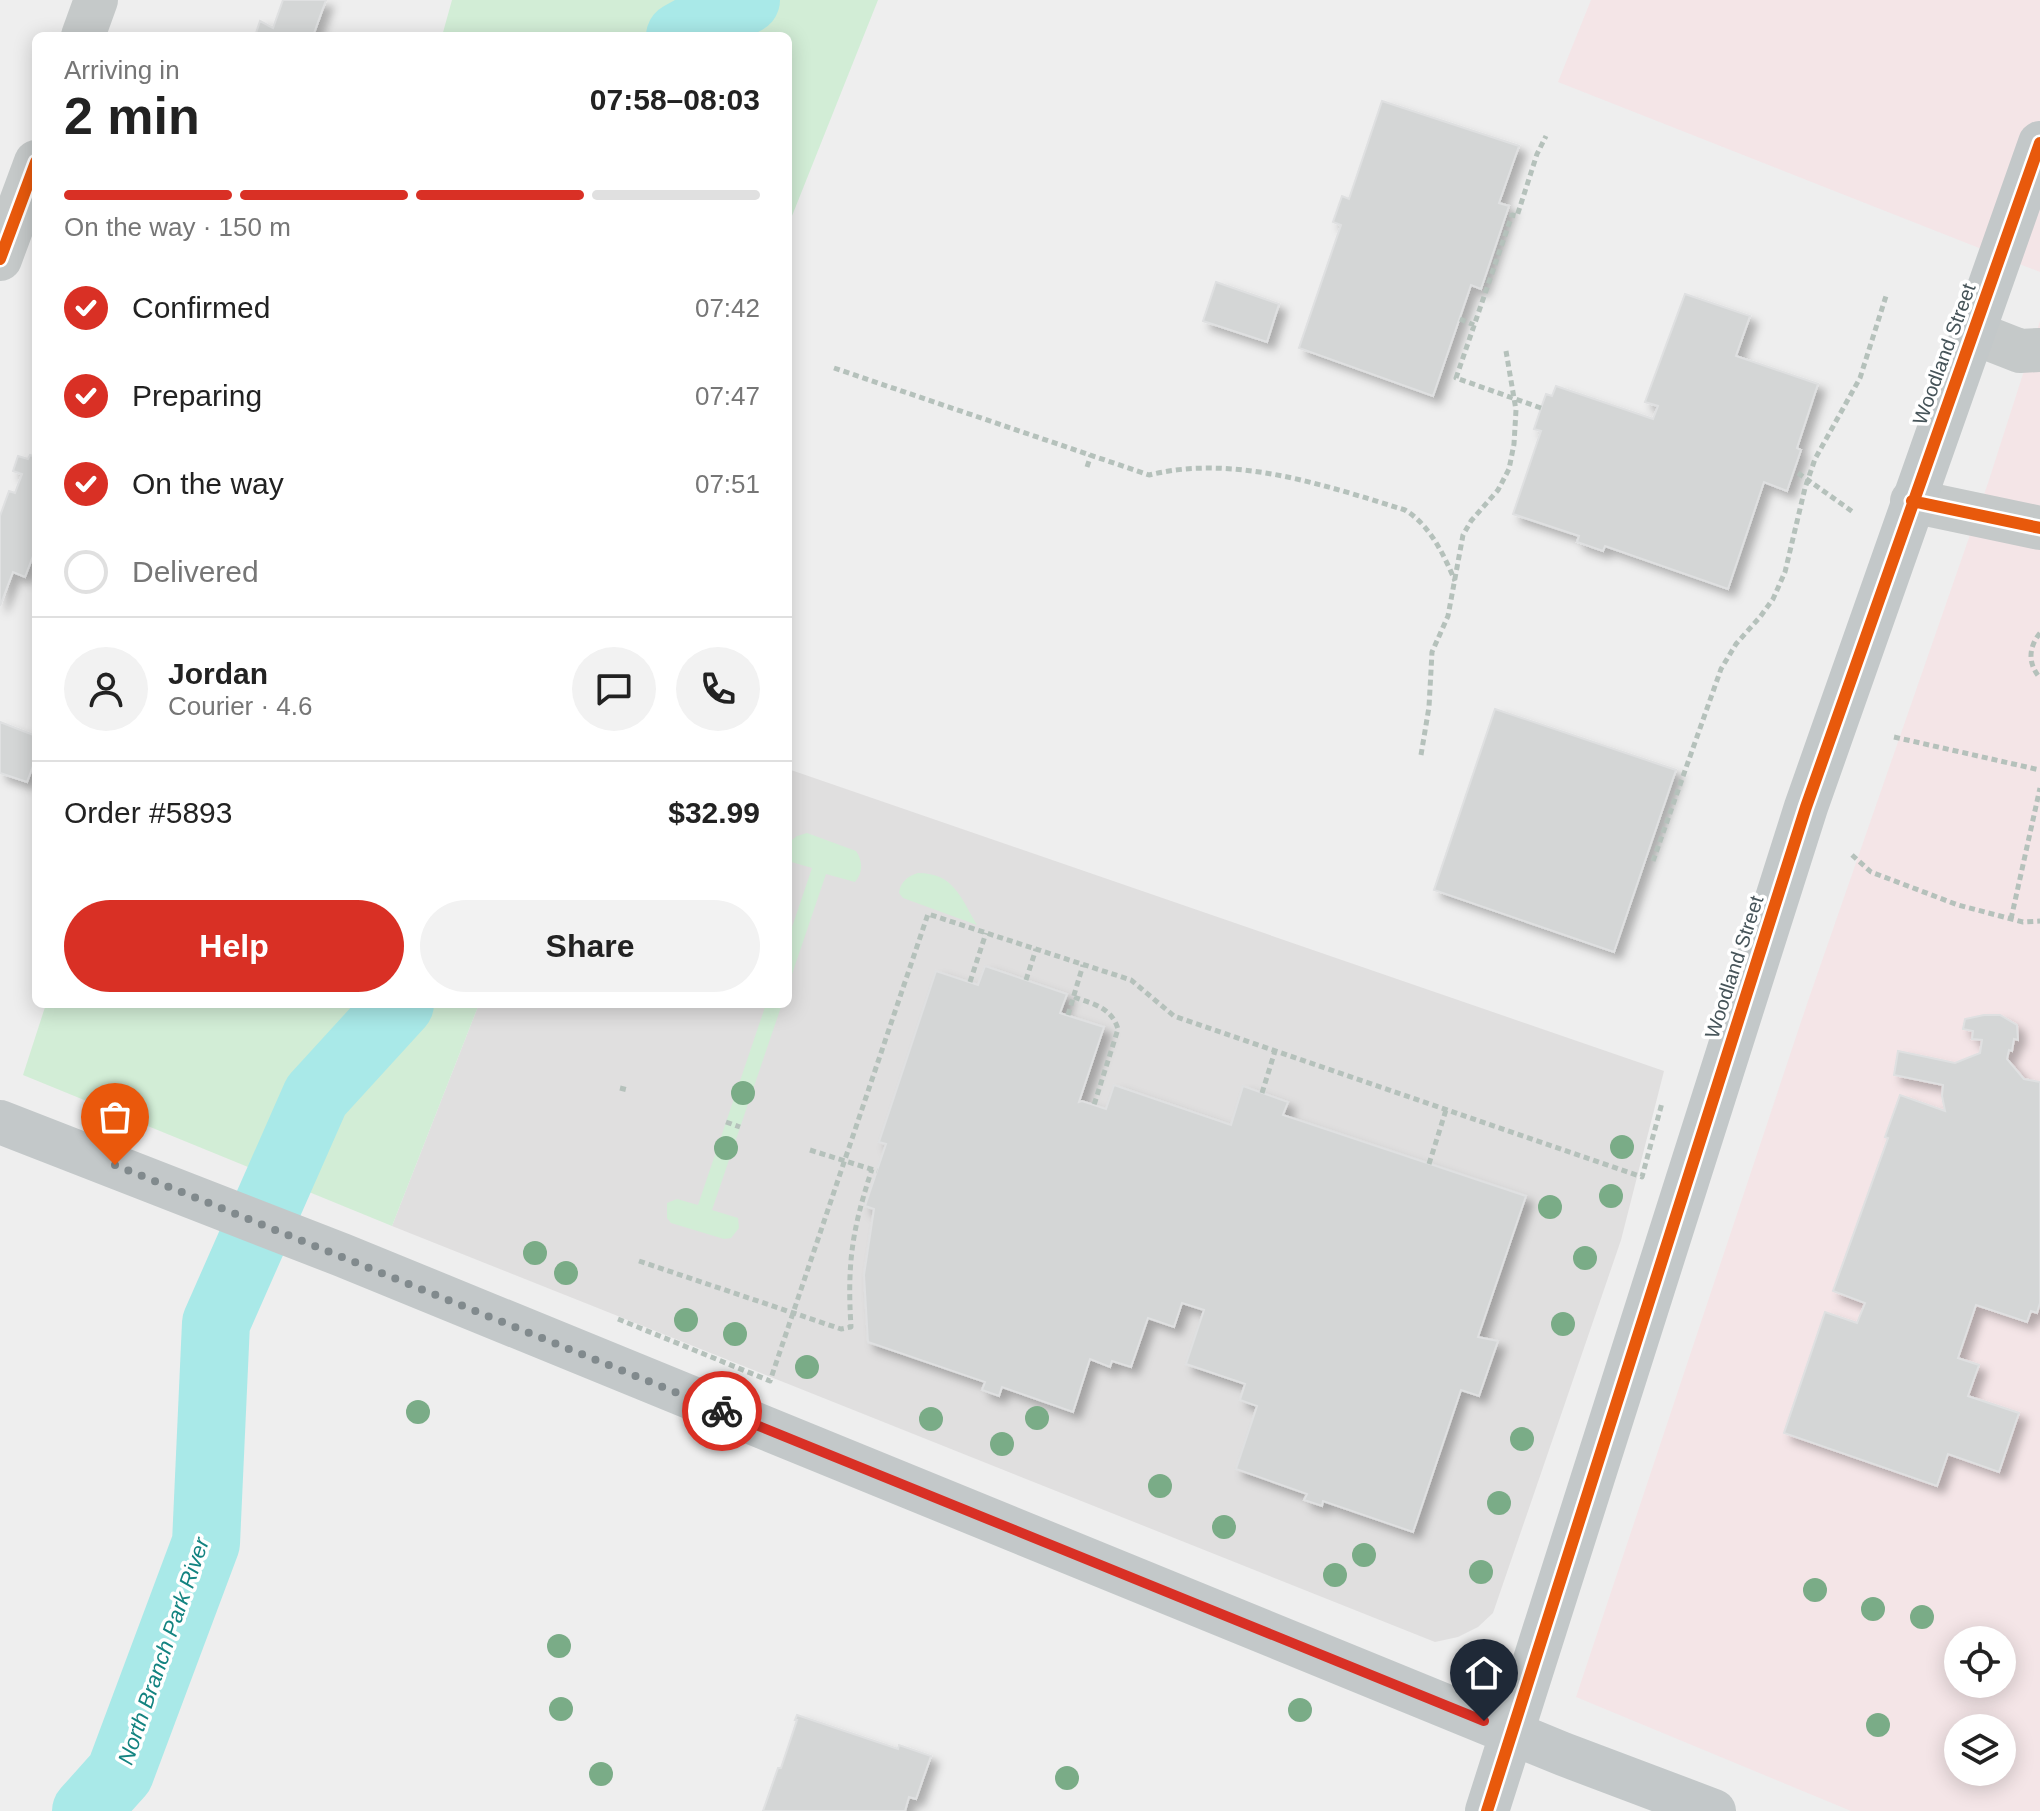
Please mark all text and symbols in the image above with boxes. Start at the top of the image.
text: Arriving in [64,55,180,85]
text: 07:58–08:03 [590,83,760,116]
text: 2 min [64,87,200,145]
text: On the way · 150 m [64,212,291,242]
street label: Woodland Street [1908,280,1980,428]
icon: check [64,286,108,330]
text: Confirmed [132,291,270,324]
text: 07:42 [695,293,760,323]
icon: check [64,374,108,418]
text: Preparing [132,379,262,412]
text: 07:47 [695,381,760,411]
icon: check [64,462,108,506]
text: On the way [132,467,284,500]
text: 07:51 [695,469,760,499]
text: Delivered [132,555,259,588]
button: person [64,647,148,731]
button: chat [572,647,656,731]
button: phone [676,647,760,731]
text: Jordan [168,657,268,690]
text: Courier · 4.6 [168,691,313,721]
text: Order #5893 [64,796,232,829]
text: $32.99 [668,796,760,829]
street label: Woodland Street [1701,893,1768,1041]
button: Help [64,900,404,992]
button: Share [420,900,760,992]
pin [81,1083,149,1165]
icon: bag [93,1095,137,1139]
courier [682,1371,762,1451]
icon: bike [700,1389,744,1433]
water label: North Branch Park River [113,1533,215,1768]
map controls [1944,1626,2016,1786]
button: locate [1944,1626,2016,1698]
pin [1450,1639,1518,1721]
icon: home [1462,1651,1506,1695]
button: layers [1944,1714,2016,1786]

